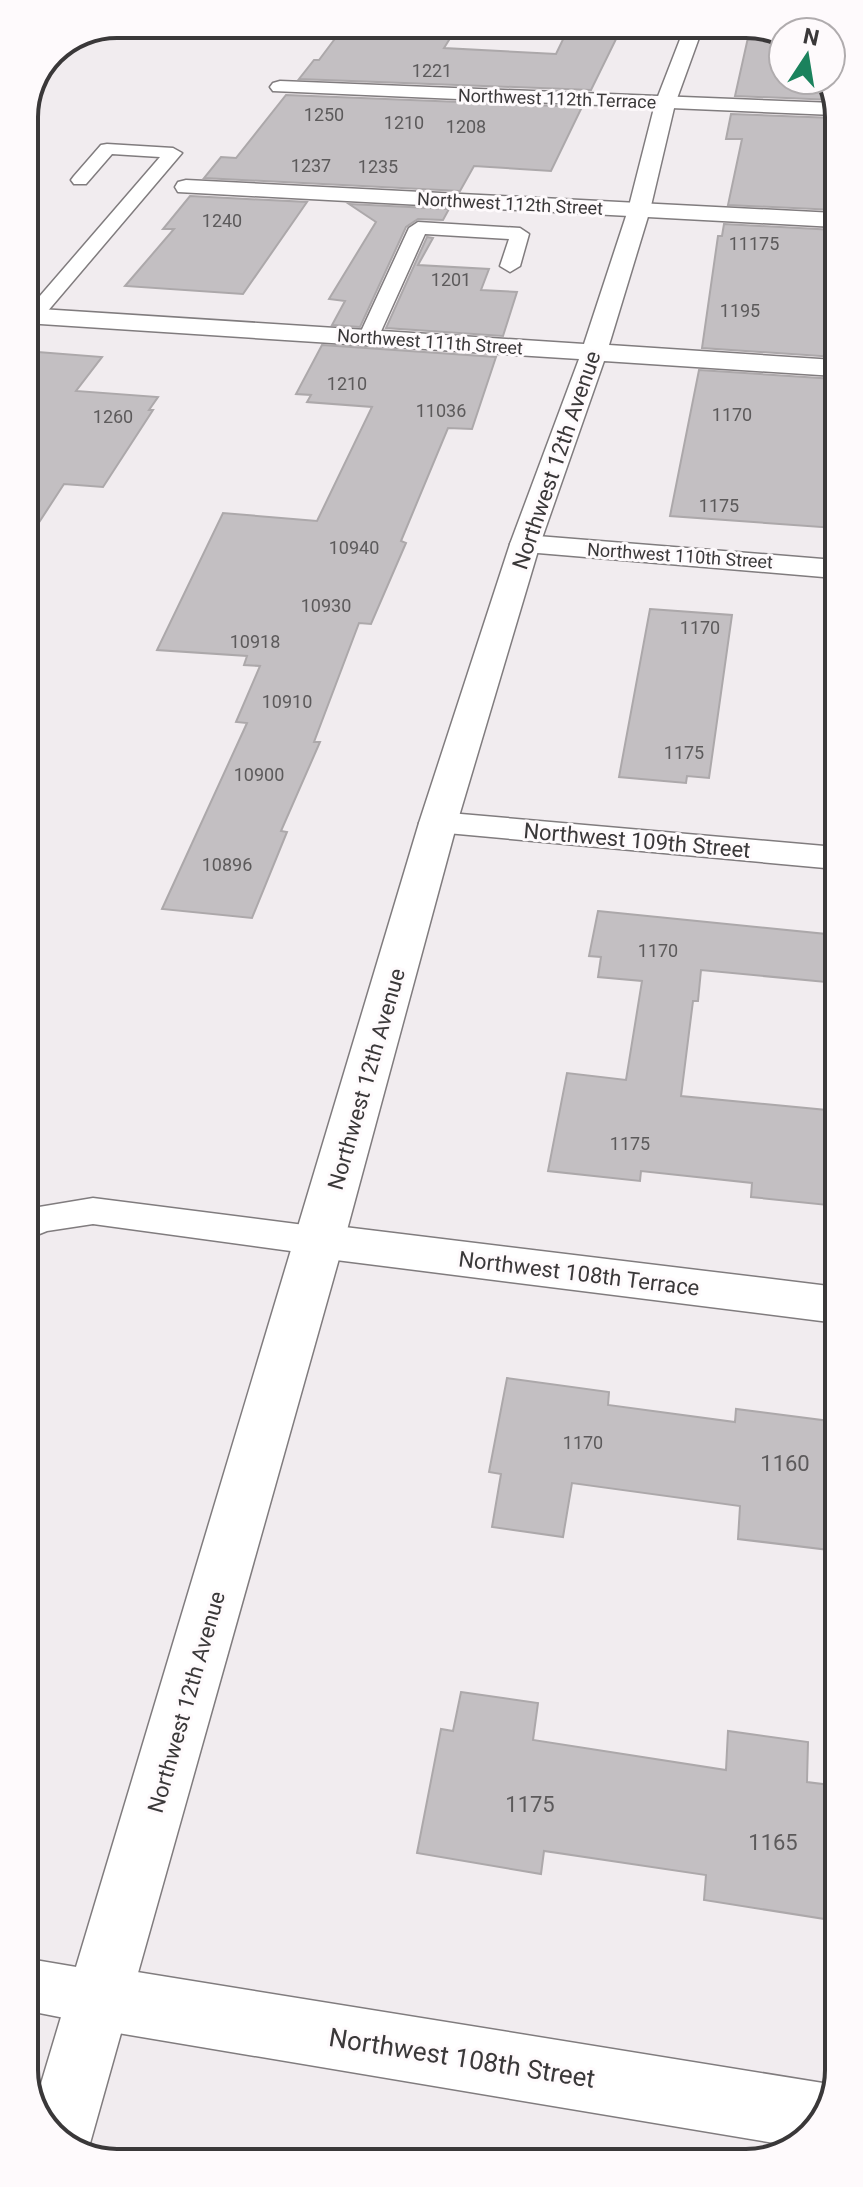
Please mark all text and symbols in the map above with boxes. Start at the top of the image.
north arrow [767,16,847,96]
text: N [801,23,821,51]
house number: 1221 [412,60,452,81]
street label: Northwest 112th Terrace [457,85,657,112]
house number: 1250 [304,104,344,125]
house number: 1210 [384,112,424,133]
house number: 1208 [446,116,486,137]
house number: 1237 [291,155,331,176]
house number: 1235 [358,156,398,177]
street label: Northwest 112th Street [416,188,604,219]
house number: 1240 [202,210,242,231]
house number: 11175 [729,233,779,254]
house number: 1201 [431,269,471,290]
house number: 1195 [720,300,760,321]
street label: Northwest 111th Street [336,325,524,358]
street label: Northwest 12th Avenue [507,348,606,573]
house number: 1210 [327,373,367,394]
house number: 11036 [416,400,466,421]
house number: 1170 [712,404,752,425]
house number: 1260 [93,406,133,427]
house number: 1175 [699,495,739,516]
house number: 10940 [329,537,379,558]
street label: Northwest 110th Street [586,539,774,572]
house number: 10930 [301,595,351,616]
house number: 1170 [680,617,720,638]
house number: 10918 [230,631,280,652]
house number: 10910 [262,691,312,712]
house number: 1175 [664,742,704,763]
house number: 10900 [234,764,284,785]
street label: Northwest 109th Street [522,818,751,863]
house number: 10896 [202,854,252,875]
house number: 1170 [638,940,678,961]
street label: Northwest 12th Avenue [323,966,410,1193]
house number: 1175 [610,1133,650,1154]
street label: Northwest 108th Terrace [457,1246,701,1301]
house number: 1170 [563,1432,603,1453]
house number: 1160 [760,1451,810,1476]
street label: Northwest 12th Avenue [143,1589,230,1816]
house number: 1175 [505,1792,555,1817]
house number: 1165 [748,1830,798,1855]
street label: Northwest 108th Street [327,2022,597,2094]

